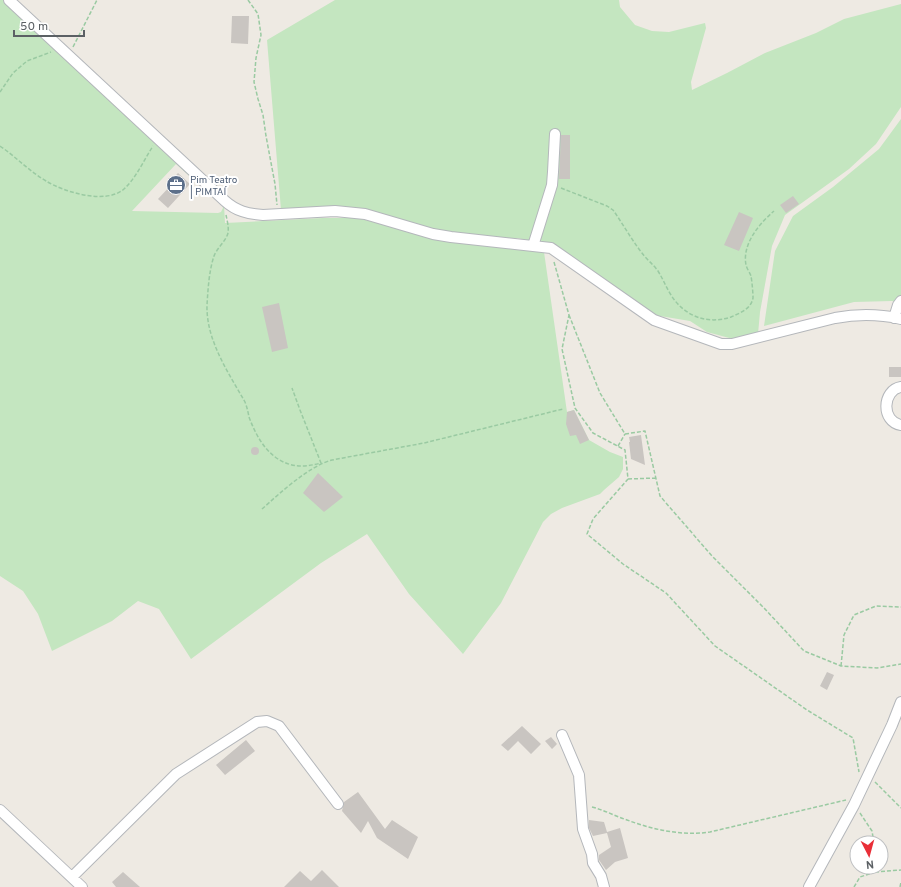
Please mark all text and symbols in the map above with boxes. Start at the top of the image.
scale bar [14,12,84,38]
text: 50 m [20,19,48,35]
office icon: Pim Teatro | PIMTAÍ [165,174,187,196]
place label: Pim Teatro | PIMTAÍ [190,174,238,199]
north arrow [849,835,889,875]
text: N [865,857,875,871]

